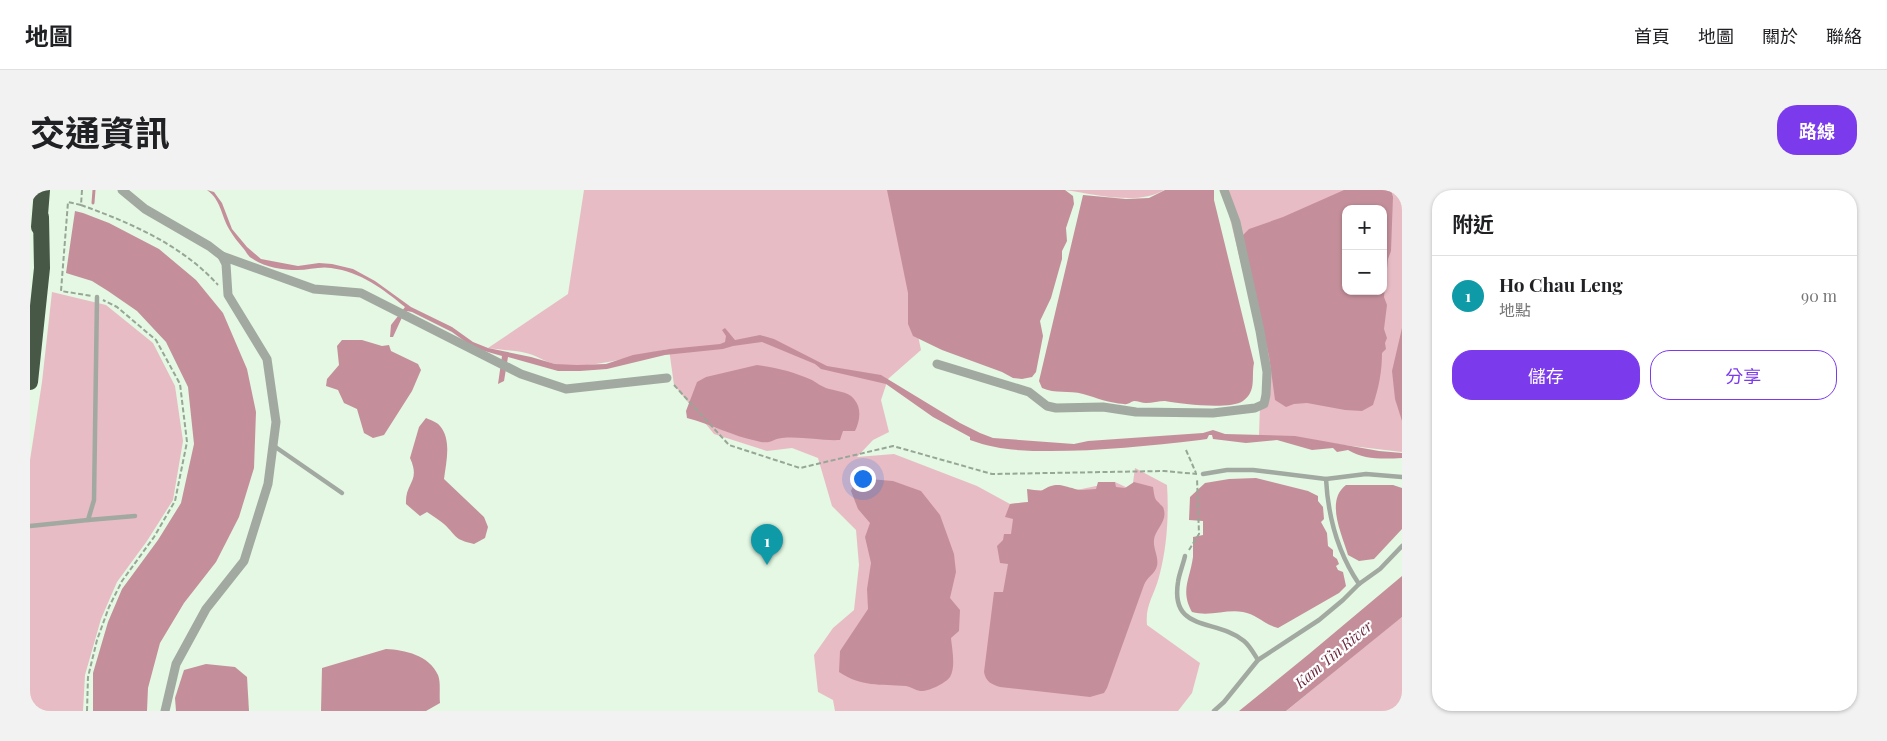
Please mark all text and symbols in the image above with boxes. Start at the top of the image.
text: 地圖 [25,19,73,51]
text: 首頁 [1634,24,1670,48]
text: 地圖 [1698,24,1734,48]
text: 關於 [1762,24,1798,48]
text: 聯絡 [1826,24,1862,48]
button: 路線 [1777,105,1857,155]
text: 交通資訊 [30,108,170,155]
map controls [1342,205,1387,295]
button: + [1342,205,1387,250]
text: 附近 [1452,209,1494,237]
button: − [1342,250,1387,295]
text: Ho Chau Leng [1499,271,1623,297]
text: 1 [1465,285,1471,306]
text: 90 m [1801,285,1837,306]
text: 地點 [1499,299,1531,320]
button: 儲存 [1452,350,1640,400]
button: 分享 [1650,350,1837,400]
your location [850,466,876,492]
pin: 1 [751,524,783,565]
water label: Kam Tin River [1289,615,1376,693]

